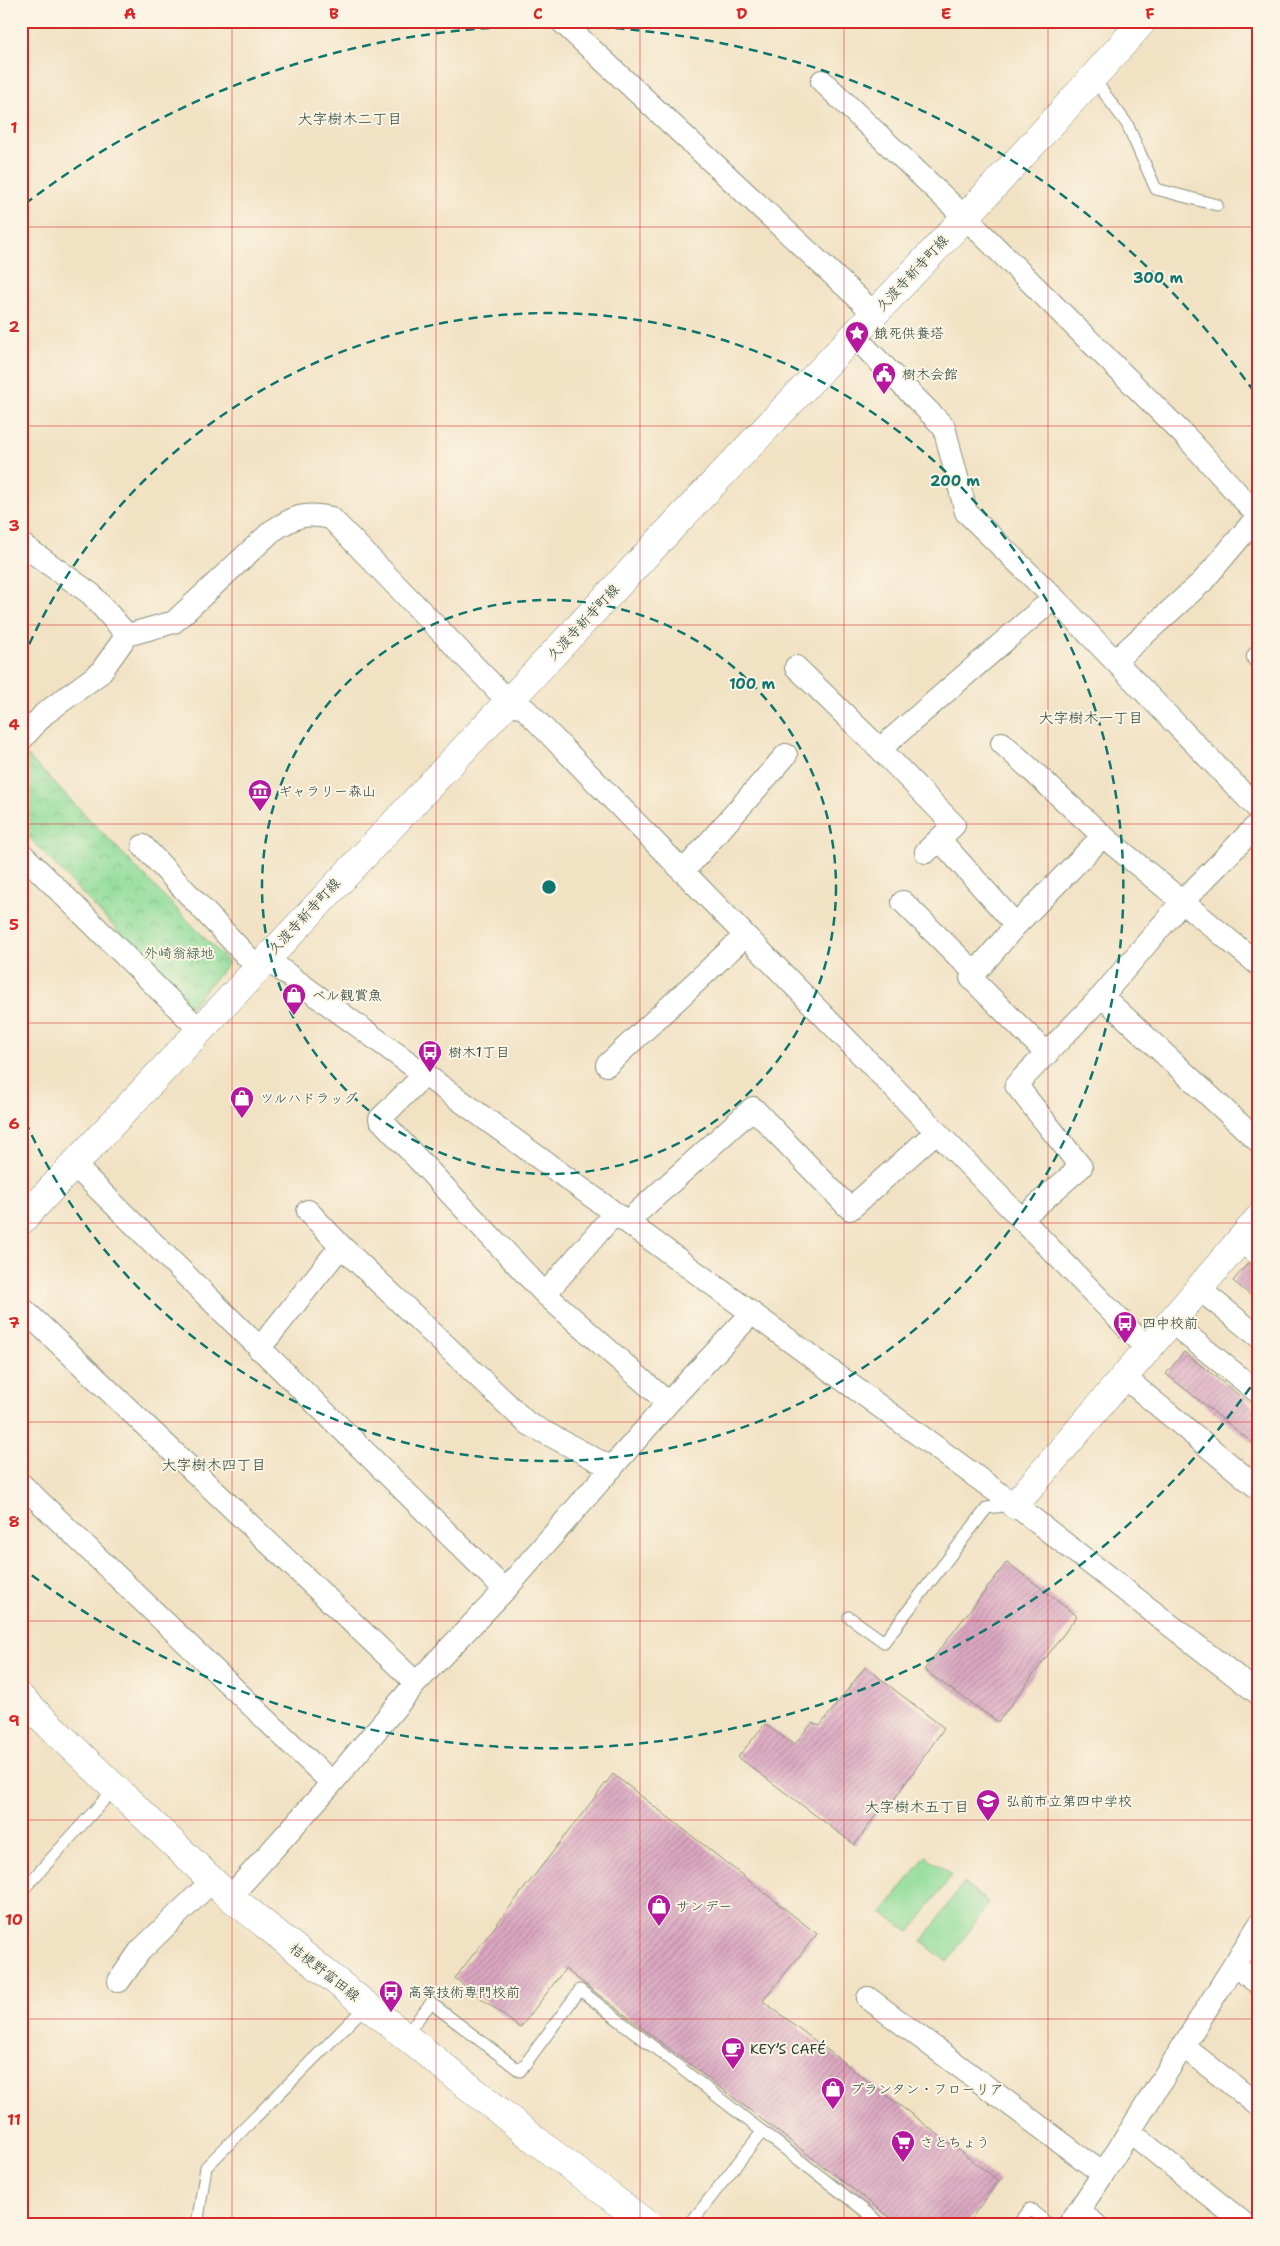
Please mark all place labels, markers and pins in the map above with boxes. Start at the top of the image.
place icon: 餓死供養塔 [844,320,870,354]
place label: 餓死供養塔 [874,324,944,342]
public building icon: 樹木会館 [871,361,897,395]
place label: 樹木会館 [902,365,958,383]
museum icon: ギャラリー森山 [247,778,273,812]
place label: ギャラリー森山 [278,782,376,800]
centre of rings [540,878,558,896]
shop icon: ベル観賞魚 [281,982,307,1016]
place label: ベル観賞魚 [312,986,382,1004]
bus stop icon: 樹木1丁目 [417,1039,443,1073]
place label: 樹木1丁目 [448,1043,510,1061]
shop icon: ツルハドラッグ [229,1085,255,1119]
place label: ツルハドラッグ [260,1089,357,1107]
bus stop icon: 四中校前 [1112,1310,1138,1344]
place label: 四中校前 [1142,1314,1198,1332]
school or university icon: 弘前市立第四中学校 [975,1788,1001,1822]
place label: 弘前市立第四中学校 [1006,1792,1132,1810]
shop icon: サンデー [646,1893,672,1927]
place label: サンデー [676,1897,733,1915]
bus stop icon: 高等技術専門校前 [378,1979,404,2013]
place label: 高等技術専門校前 [408,1983,520,2001]
cafe icon: KEY’S CAFÉ [720,2036,746,2070]
place label: KEY’S CAFÉ [750,2040,826,2058]
shop icon: プランタン・フローリア [820,2076,846,2110]
place label: プランタン・フローリア [850,2080,1003,2098]
supermarket icon: さとちょう [890,2129,916,2163]
place label: さとちょう [920,2133,990,2151]

